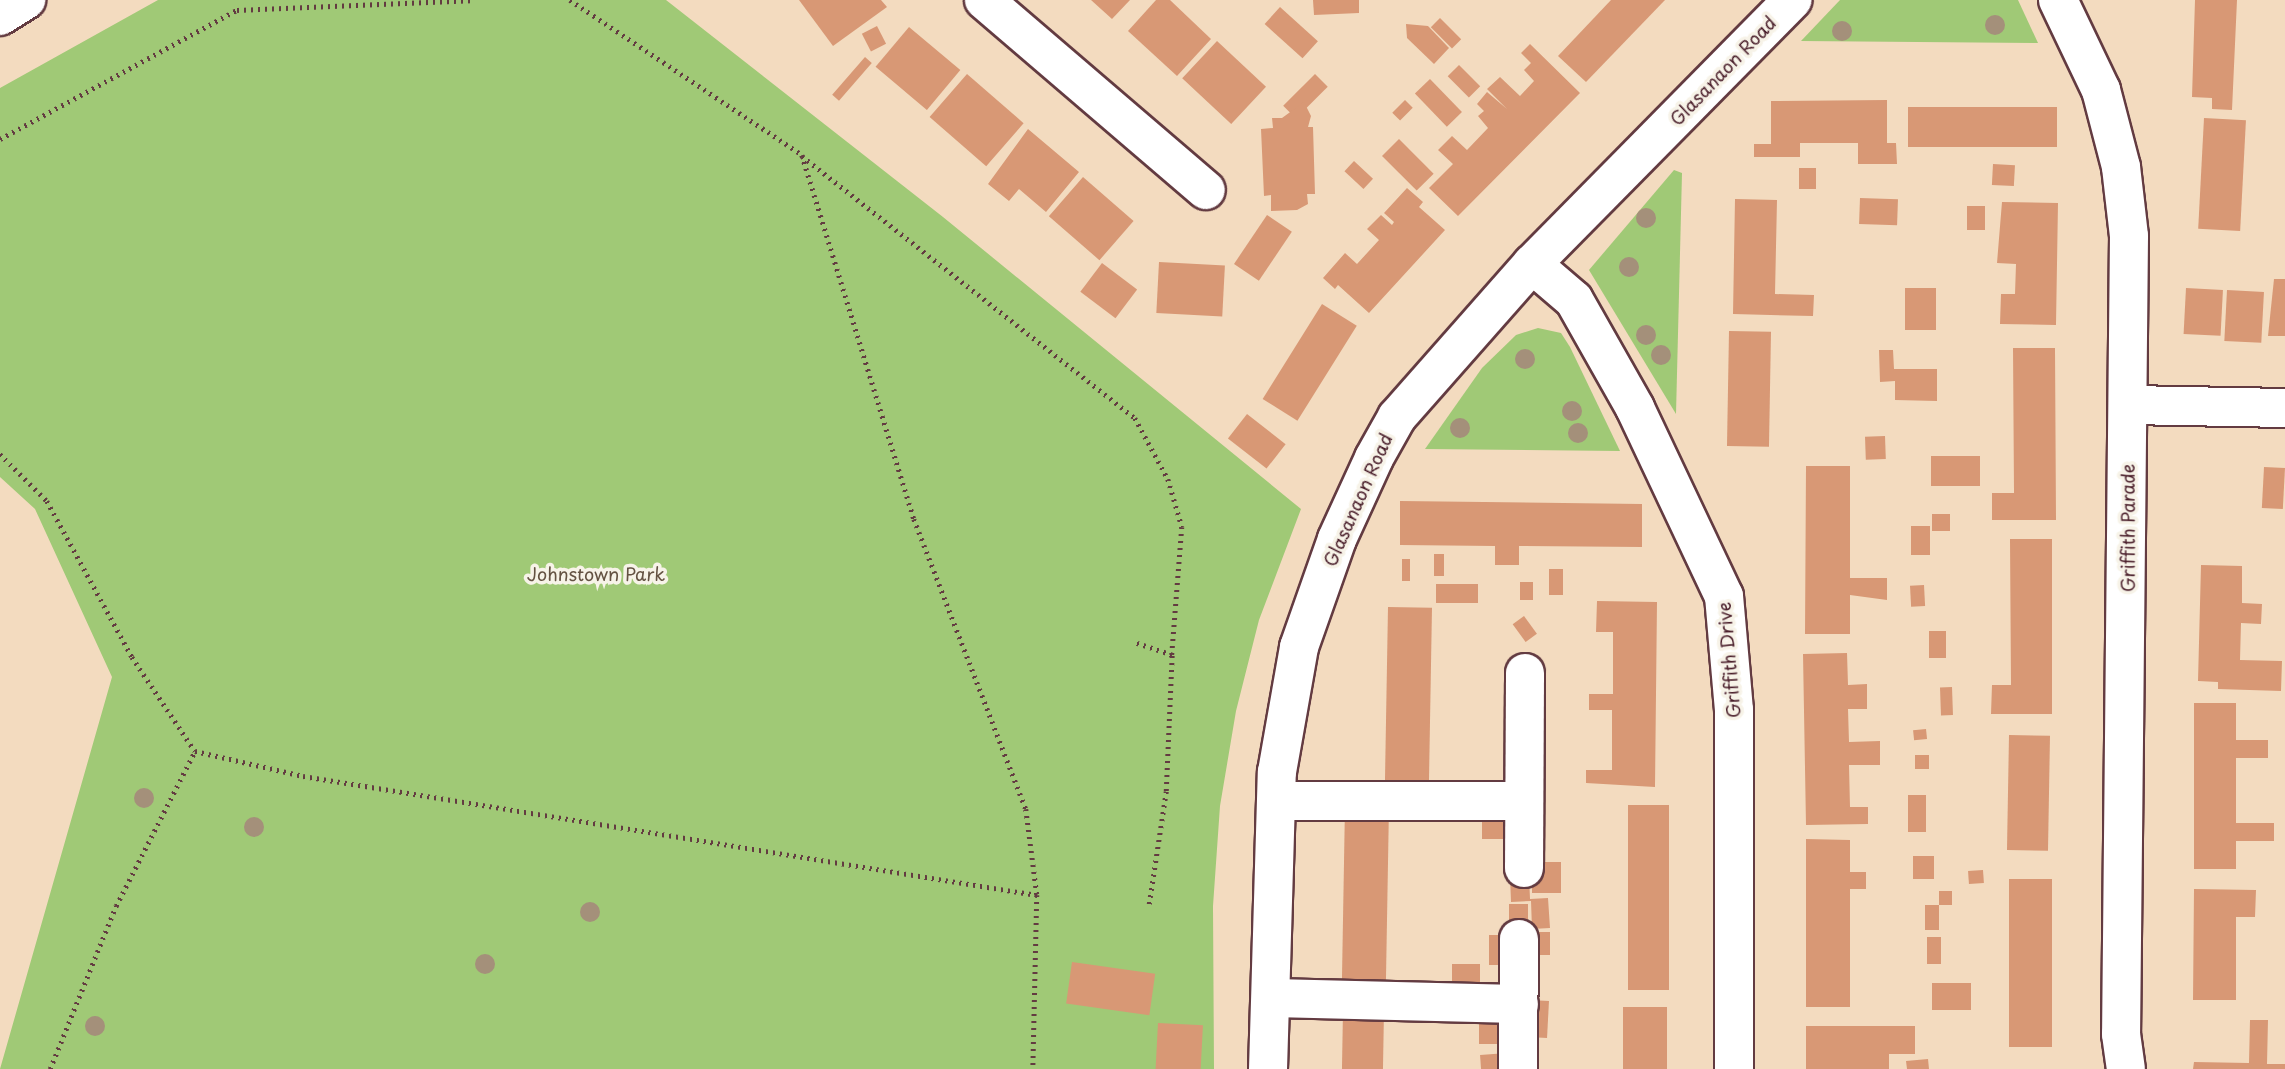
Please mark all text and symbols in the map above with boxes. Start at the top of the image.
street label: Glasanaon Road [1666,12,1780,130]
street label: Glasanaon Road [1319,431,1397,569]
street label: Griffith Parade [2117,463,2139,593]
park label: Johnstown Park [527,563,665,585]
street label: Griffith Drive [1713,601,1745,719]

